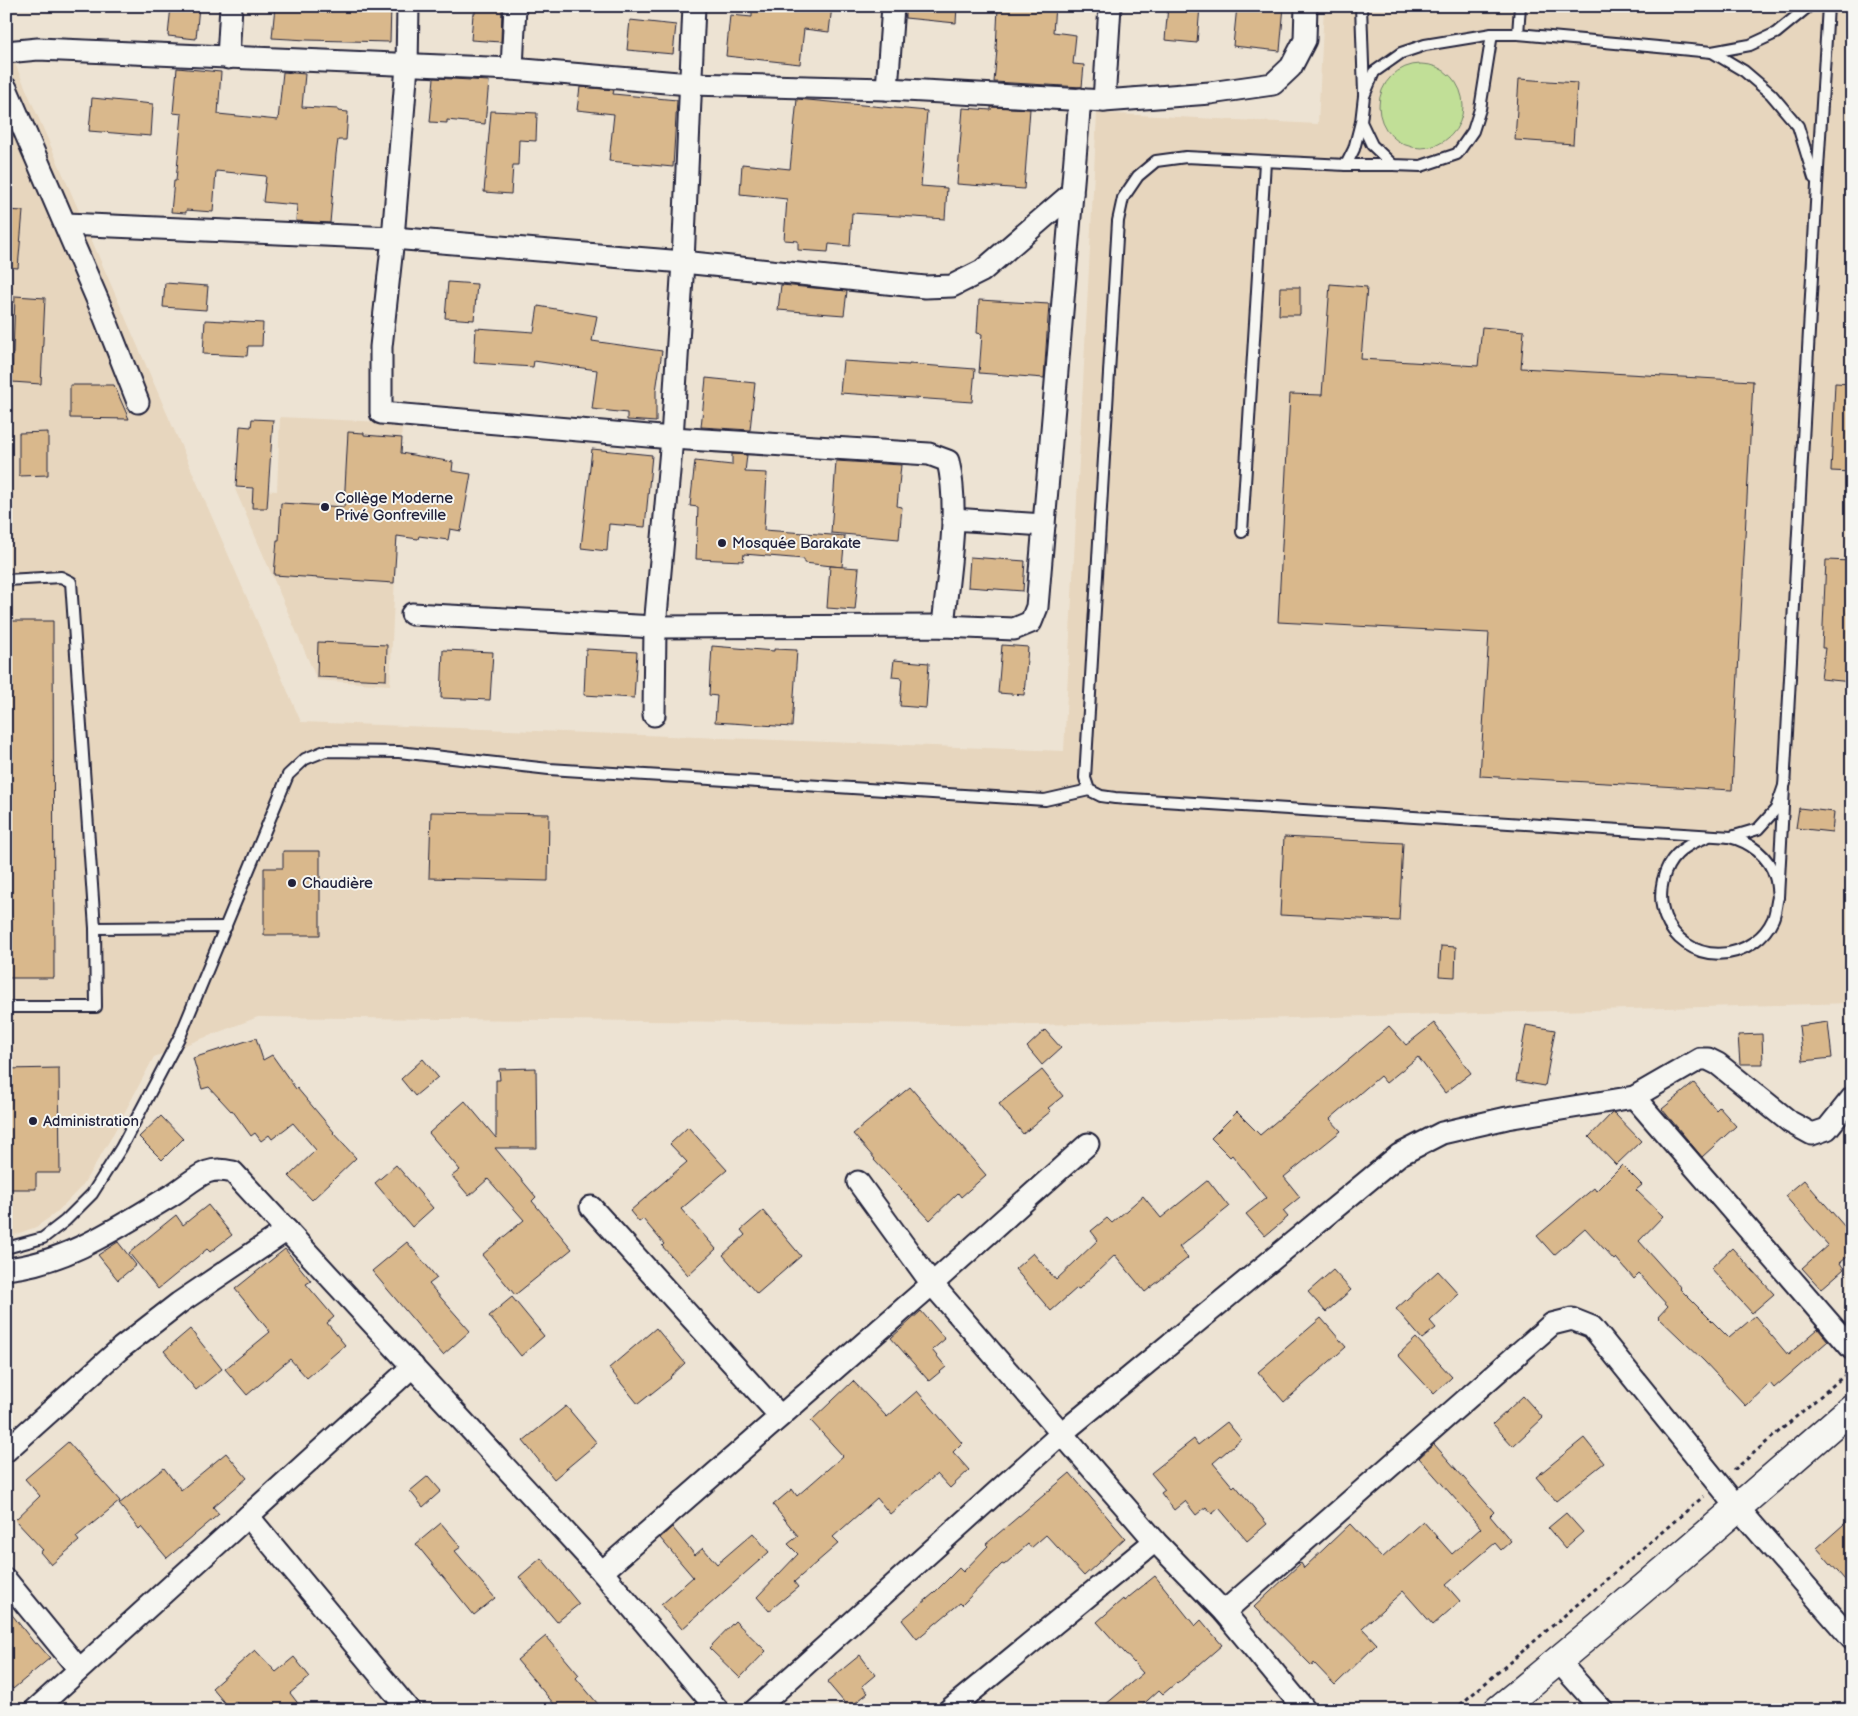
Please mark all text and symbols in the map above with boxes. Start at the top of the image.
place label: Collège Moderne Privé Gonfreville [335,489,453,525]
marker: Collège Moderne Privé Gonfreville [319,501,331,513]
place label: Mosquée Barakate [732,534,861,553]
marker: Mosquée Barakate [716,537,728,549]
place label: Chaudière [302,874,373,893]
marker: Chaudière [286,877,298,889]
place label: Administration [43,1112,139,1131]
marker: Administration [27,1115,39,1127]

